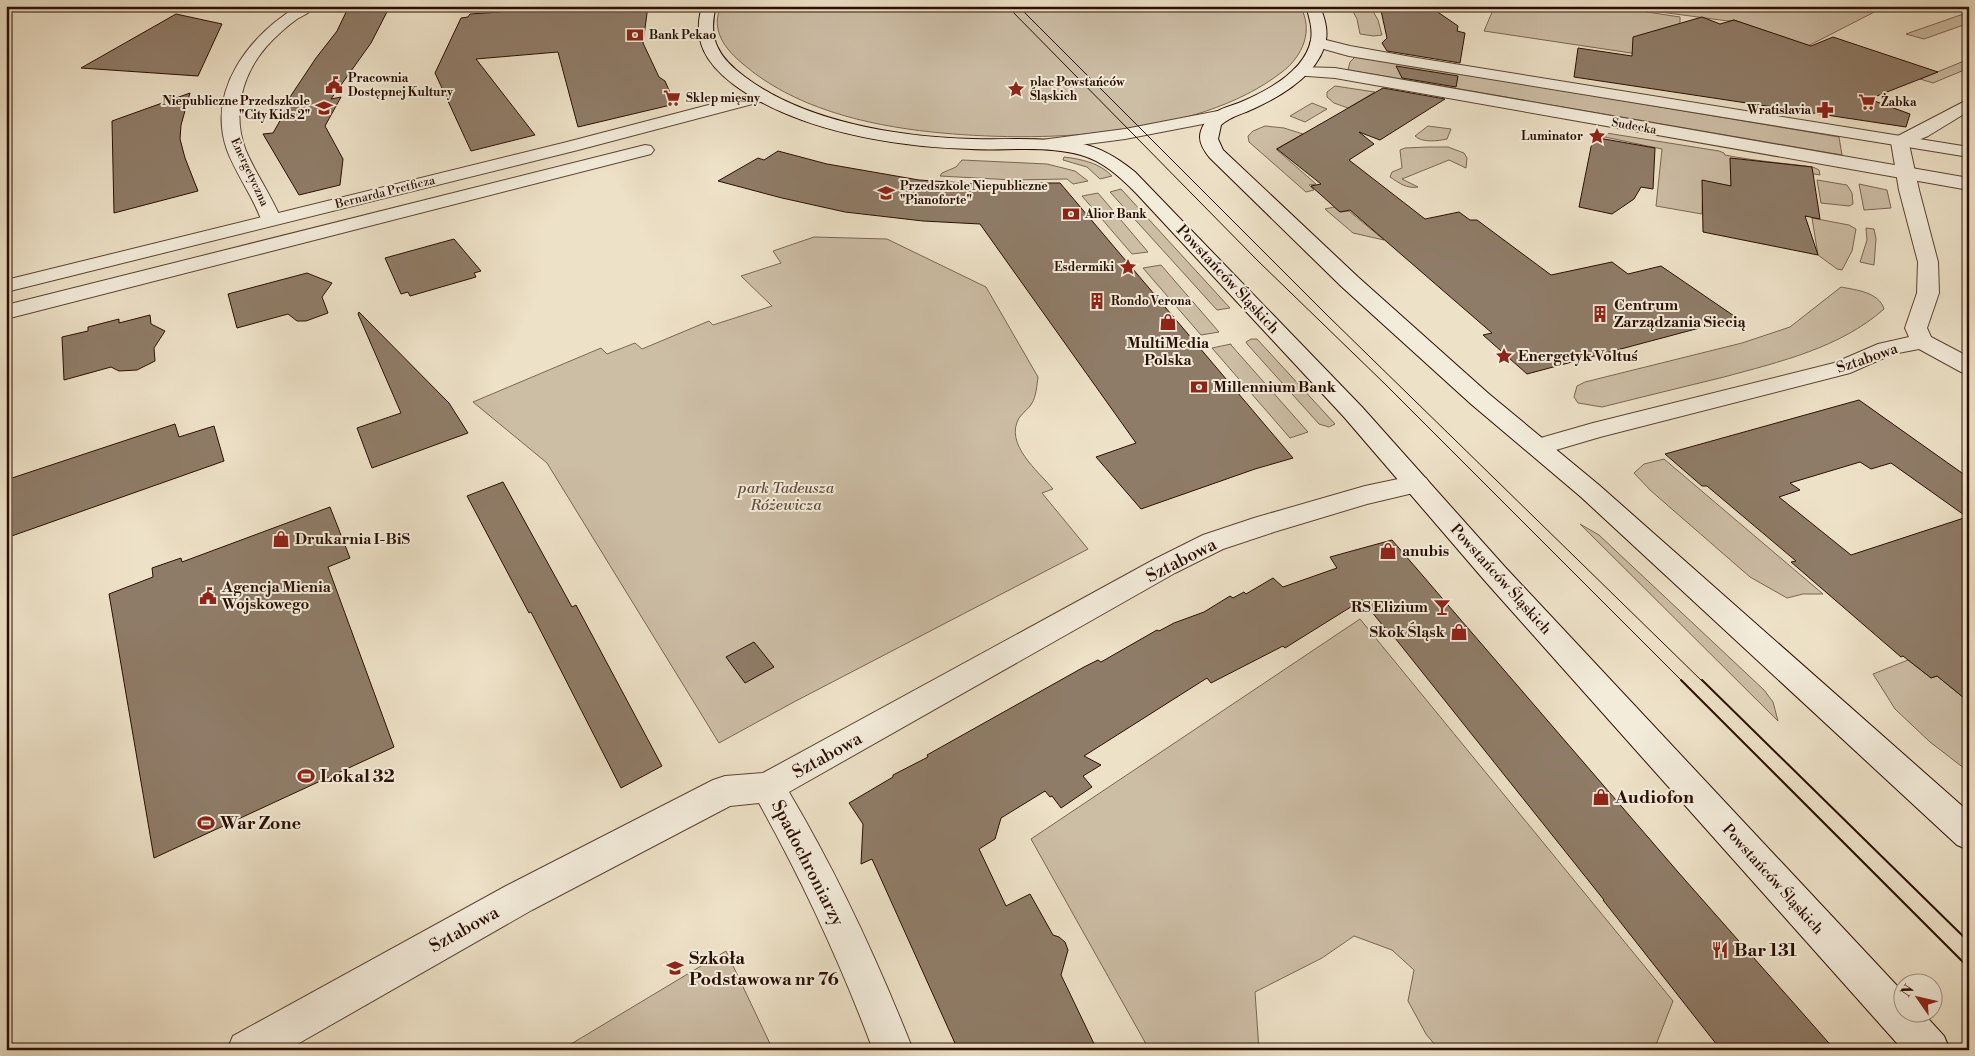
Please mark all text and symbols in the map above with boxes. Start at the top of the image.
bank icon: Bank Pekao [625,25,645,45]
place label: Bank Pekao [649,28,716,43]
place label: Pracownia Dostępnej Kultury [348,71,454,100]
public building icon: Pracownia Dostępnej Kultury [324,75,344,95]
place label: plac Powstańców Śląskich [1030,75,1125,104]
place icon: plac Powstańców Śląskich [1006,79,1026,99]
supermarket icon: Sklep mięsny [662,88,682,108]
place label: Sklep mięsny [686,91,761,106]
supermarket icon: Żabka [1857,92,1877,112]
place label: Żabka [1881,93,1917,110]
place label: Niepubliczne Przedszkole "City Kids 2" [162,94,311,123]
school or university icon: Niepubliczne Przedszkole "City Kids 2" [314,98,334,118]
pharmacy icon: Wratislavia [1815,100,1835,120]
place label: Wratislavia [1746,103,1812,118]
street label: Sudecka [1610,115,1658,138]
place icon: Luminator [1587,126,1607,146]
place label: Luminator [1521,129,1583,144]
street label: Energetyczna [227,136,272,210]
street label: Bernarda Pretficza [333,173,438,212]
place label: Przedszkole Niepubliczne "Pianoforte" [900,179,1048,208]
school or university icon: Przedszkole Niepubliczne "Pianoforte" [876,183,896,203]
bank icon: Alior Bank [1061,204,1081,224]
place label: Alior Bank [1084,207,1147,222]
street label: Powstańców Śląskich [1172,220,1284,338]
place icon: Esdermiki [1118,257,1138,277]
place label: Esdermiki [1054,260,1114,275]
building icon: Rondo Verona [1087,291,1107,311]
place label: Rondo Verona [1111,294,1192,309]
place label: Centrum Zarządzania Siecią [1614,296,1746,332]
building icon: Centrum Zarządzania Siecią [1590,304,1610,324]
shop icon: MultiMedia Polska [1158,312,1178,332]
place label: MultiMedia Polska [1127,334,1210,370]
street label: Sztabowa [1834,339,1901,378]
place icon: Energetyk Voltuś [1494,346,1514,366]
place label: Energetyk Voltuś [1518,347,1638,366]
bank icon: Millennium Bank [1189,377,1209,397]
place label: Millennium Bank [1213,378,1337,397]
park label: park Tadeusza Różewicza [736,479,835,515]
street label: Powstańców Śląskich [1446,519,1556,639]
shop icon: Drukarnia I-BiS [271,529,291,549]
place label: Drukarnia I-BiS [295,530,411,549]
street label: Sztabowa [1142,532,1221,588]
shop icon: anubis [1378,541,1398,561]
place label: anubis [1402,542,1449,561]
place label: Agencja Mienia Wojskowego [221,578,332,614]
public building icon: Agencja Mienia Wojskowego [198,586,218,606]
bar icon: RS Elizium [1432,597,1452,617]
place label: RS Elizium [1351,598,1428,617]
place label: Skok Śląsk [1370,622,1446,642]
shop icon: Skok Śląsk [1449,622,1469,642]
street label: Sztabowa [788,726,867,784]
place label: Lokal 32 [320,765,395,788]
sports icon: Lokal 32 [296,766,316,786]
place label: Audiofon [1614,786,1694,809]
shop icon: Audiofon [1591,787,1611,807]
street label: Spadochroniarzy [766,796,849,930]
place label: War Zone [219,812,301,835]
sports icon: War Zone [196,813,216,833]
street label: Powstańców Śląskich [1718,819,1828,939]
street label: Sztabowa [425,900,504,958]
place label: Bar 131 [1734,939,1797,962]
restaurant icon: Bar 131 [1710,940,1730,960]
place label: Szkoła Podstawowa nr 76 [689,947,839,991]
school or university icon: Szkoła Podstawowa nr 76 [665,958,685,978]
north arrow [1892,974,1942,1024]
text: N [1897,982,1919,1001]

